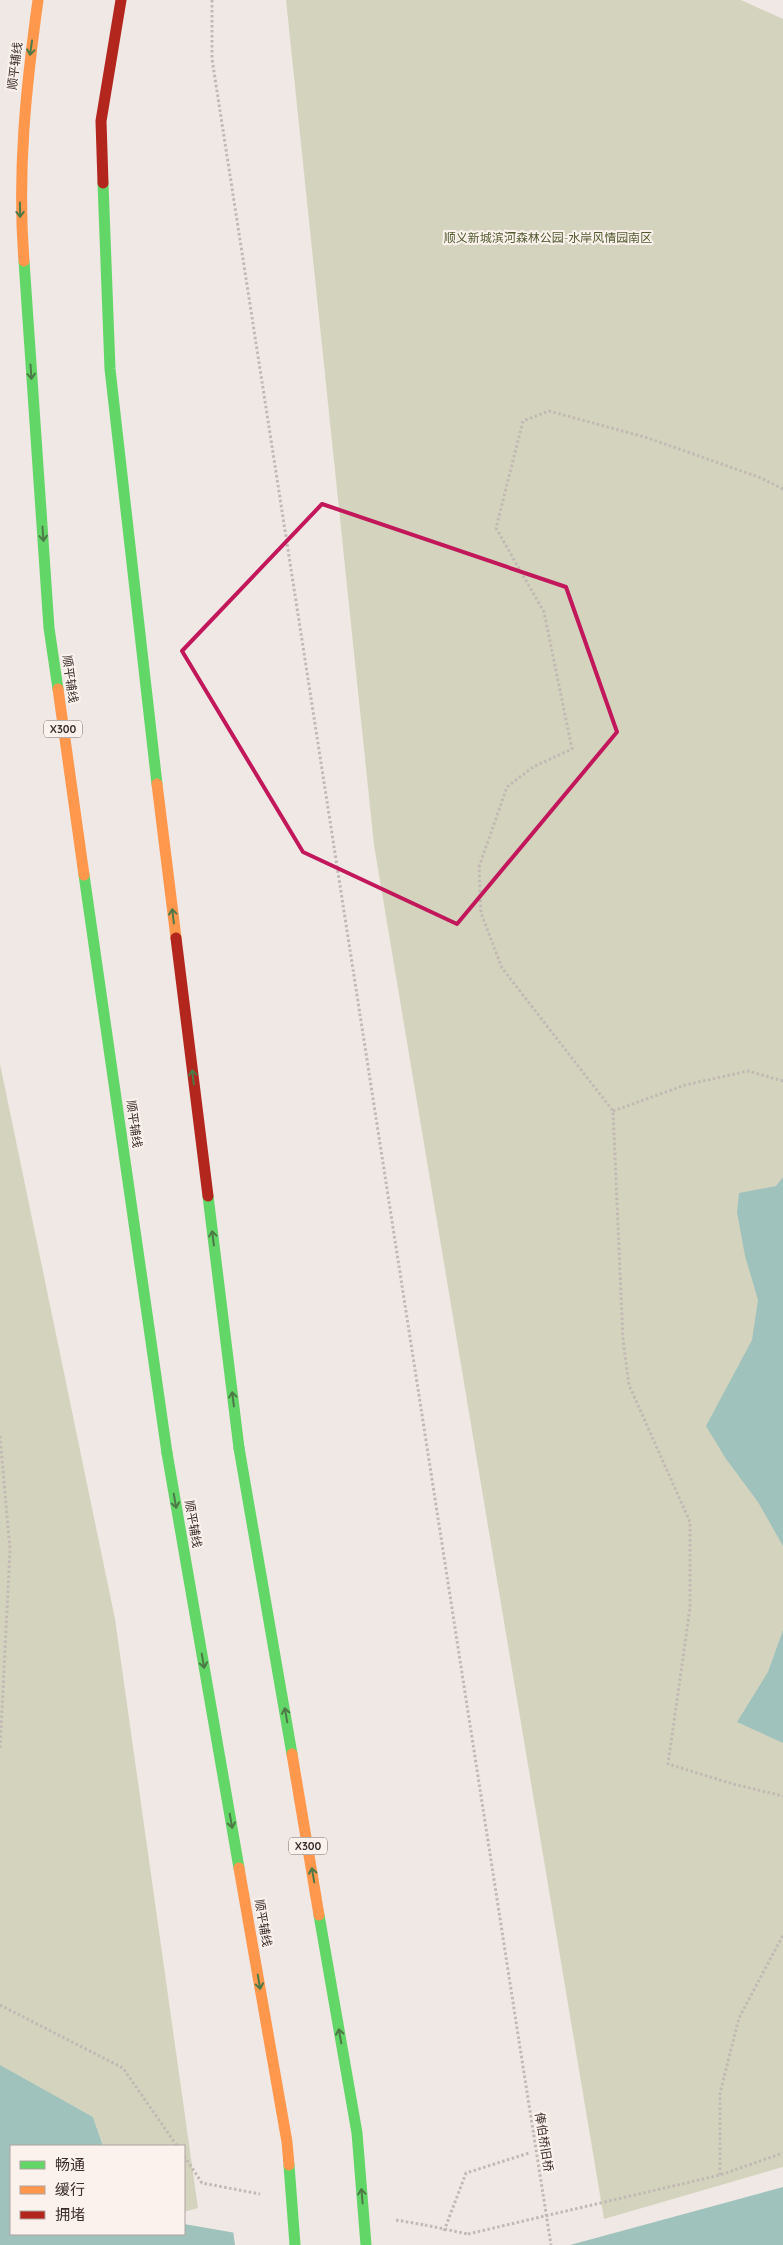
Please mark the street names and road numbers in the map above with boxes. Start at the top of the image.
street label: 顺平辅线 [4,41,25,91]
street label: 顺平辅线 [60,654,81,704]
road number: X300 [44,721,82,738]
street label: 顺平辅线 [124,1099,145,1149]
street label: 顺平辅线 [182,1499,205,1549]
road number: X300 [289,1838,327,1854]
street label: 顺平辅线 [252,1898,275,1948]
street label: 俸伯桥旧桥 [532,2111,557,2173]

